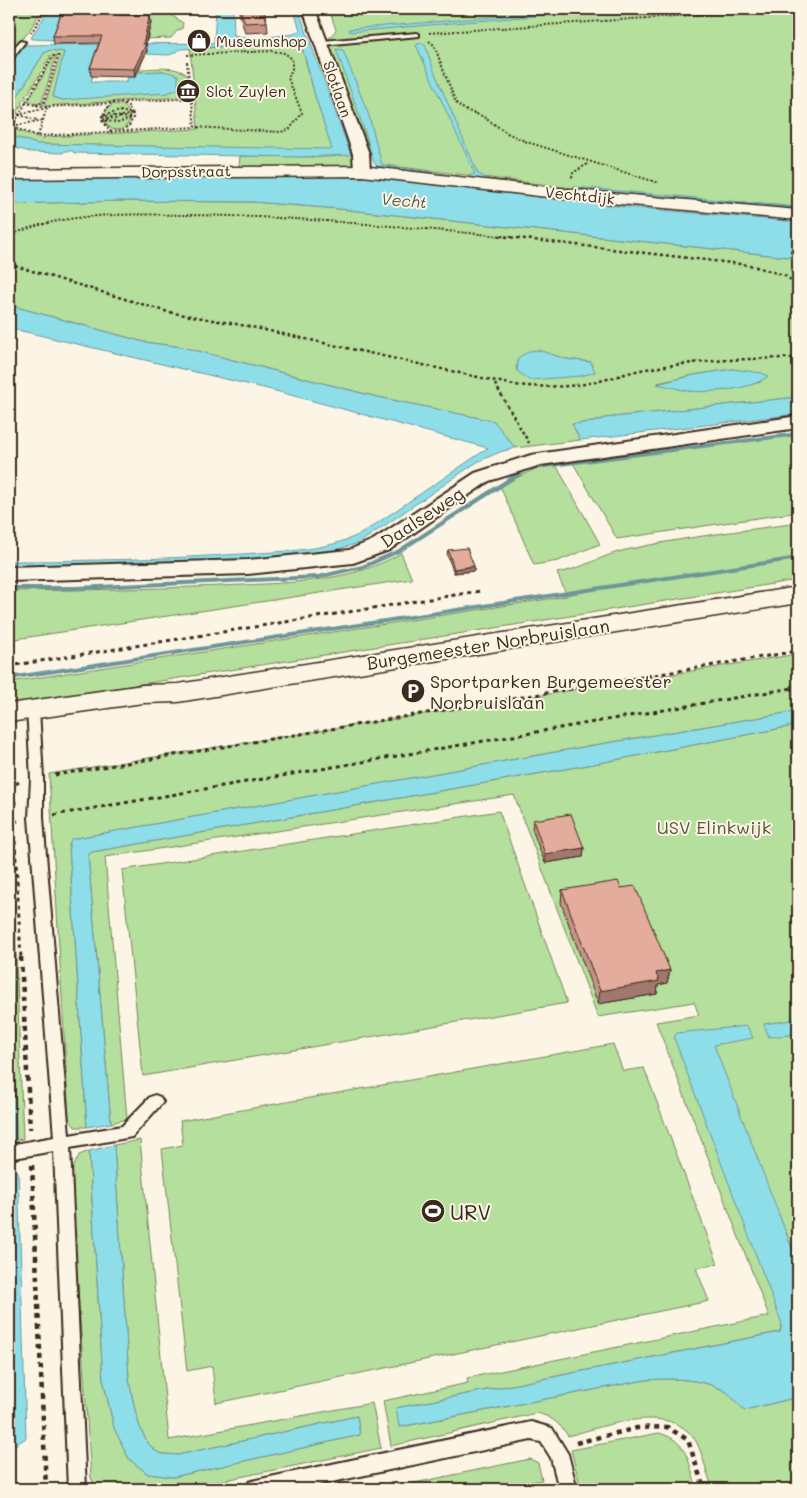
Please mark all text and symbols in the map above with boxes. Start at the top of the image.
shop icon: Museumshop [186,28,212,54]
place label: Museumshop [216,31,307,51]
street label: Slotlaan [319,58,357,120]
museum icon: Slot Zuylen [175,78,201,104]
place label: Slot Zuylen [206,81,286,101]
street label: Dorpsstraat [141,160,231,182]
street label: Vechtdijk [544,181,616,209]
water label: Vecht [380,188,428,212]
street label: Daalseweg [376,481,468,553]
street label: Burgemeester Norbruislaan [365,613,611,675]
place label: Sportparken Burgemeester Norbruislaan [430,669,672,714]
parking icon: Sportparken Burgemeester Norbruislaan [400,678,426,704]
park label: USV Elinkwijk [657,815,771,839]
sports icon: URV [420,1198,446,1224]
place label: URV [450,1198,491,1225]

